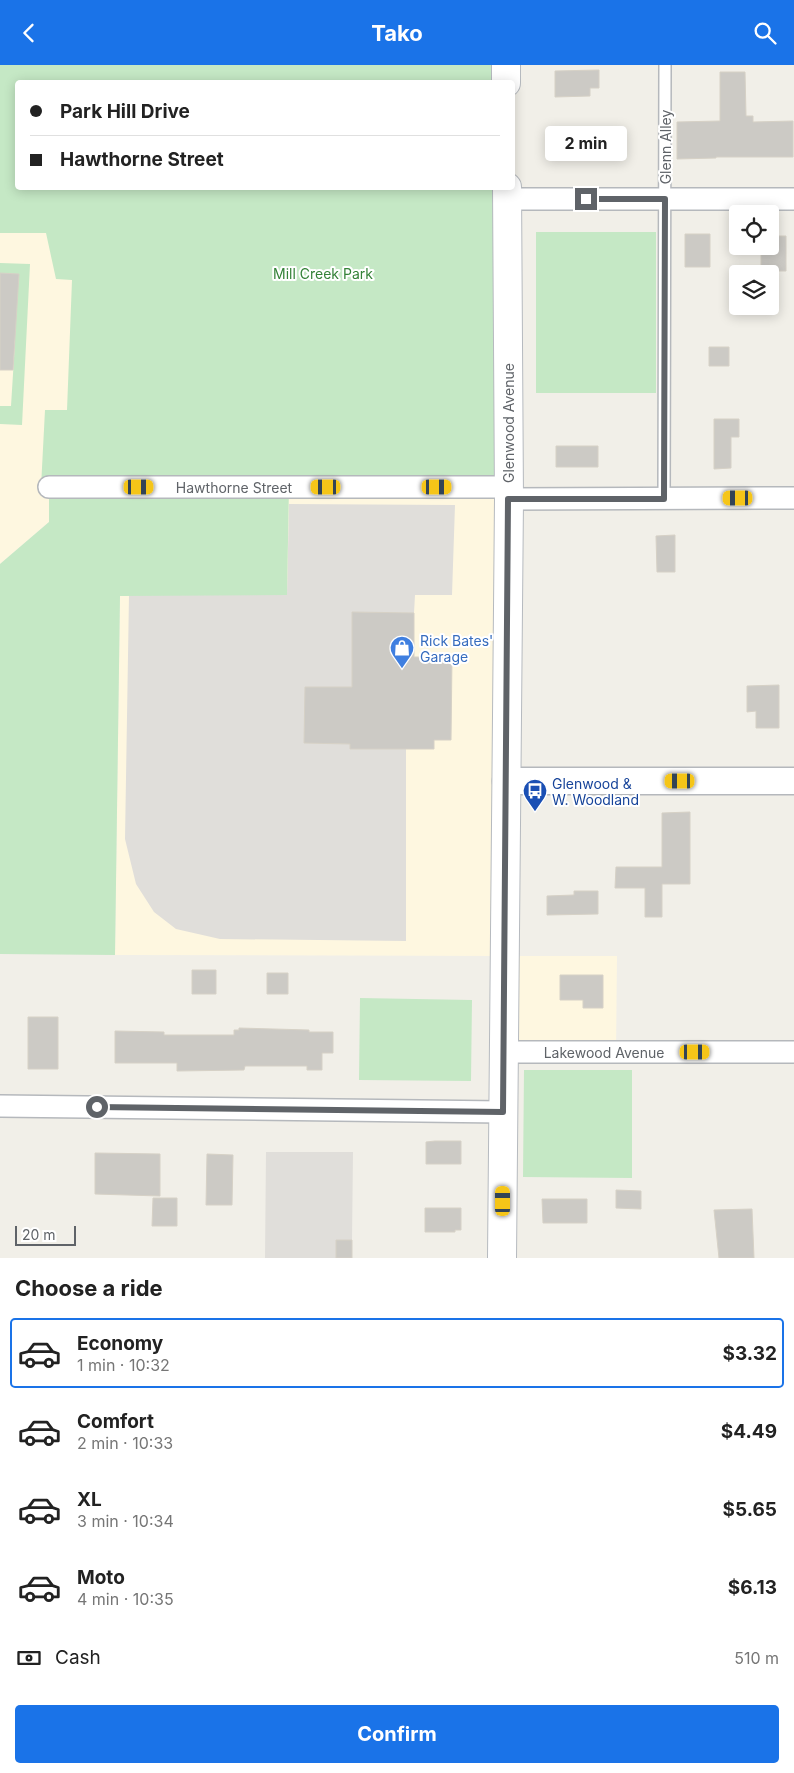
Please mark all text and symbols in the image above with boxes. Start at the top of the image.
icon: back [15,19,43,47]
icon: search [751,19,779,47]
text: Tako [371,20,423,46]
text: Park Hill Drive [60,100,190,123]
street label: Glenn Alley [657,110,674,184]
callout: 2 min [545,127,627,161]
text: 2 min [565,133,607,153]
text: Hawthorne Street [60,148,224,171]
route end [575,188,597,210]
map controls [729,205,779,315]
button: locate [729,205,779,255]
park label: Mill Creek Park [273,265,373,282]
button: layers [729,265,779,315]
street label: Glenwood Avenue [500,363,517,483]
street label: Hawthorne Street [176,479,293,496]
car [124,480,154,495]
car [311,480,341,495]
car [422,480,452,495]
car [723,491,753,506]
place label: Rick Bates' Garage [420,632,493,665]
shop icon: Rick Bates' Garage [389,635,415,669]
car [665,774,695,789]
place label: Glenwood & W. Woodland [552,775,639,808]
bus stop icon: Glenwood & W. Woodland [522,778,548,812]
street label: Lakewood Avenue [544,1044,664,1061]
car [680,1045,710,1060]
route start [86,1096,108,1118]
car [495,1186,510,1216]
scale bar [15,1223,76,1246]
text: 20 m [22,1226,56,1243]
text: Choose a ride [15,1275,163,1301]
icon: car [17,1331,62,1376]
text: Economy [77,1332,163,1355]
text: $3.32 [723,1342,777,1365]
text: 1 min · 10:32 [77,1355,170,1375]
icon: car [17,1409,62,1454]
text: Comfort [77,1410,154,1433]
text: $4.49 [721,1420,777,1443]
text: 2 min · 10:33 [77,1433,173,1453]
icon: car [17,1487,62,1532]
text: XL [77,1488,102,1511]
text: $5.65 [723,1498,777,1521]
text: 3 min · 10:34 [77,1511,174,1531]
icon: car [17,1565,62,1610]
text: Moto [77,1566,125,1589]
text: $6.13 [728,1576,777,1599]
text: 4 min · 10:35 [77,1589,174,1609]
icon: cash [15,1644,43,1672]
text: Cash [55,1646,101,1669]
text: 510 m [734,1648,779,1668]
button: Confirm [15,1705,779,1763]

